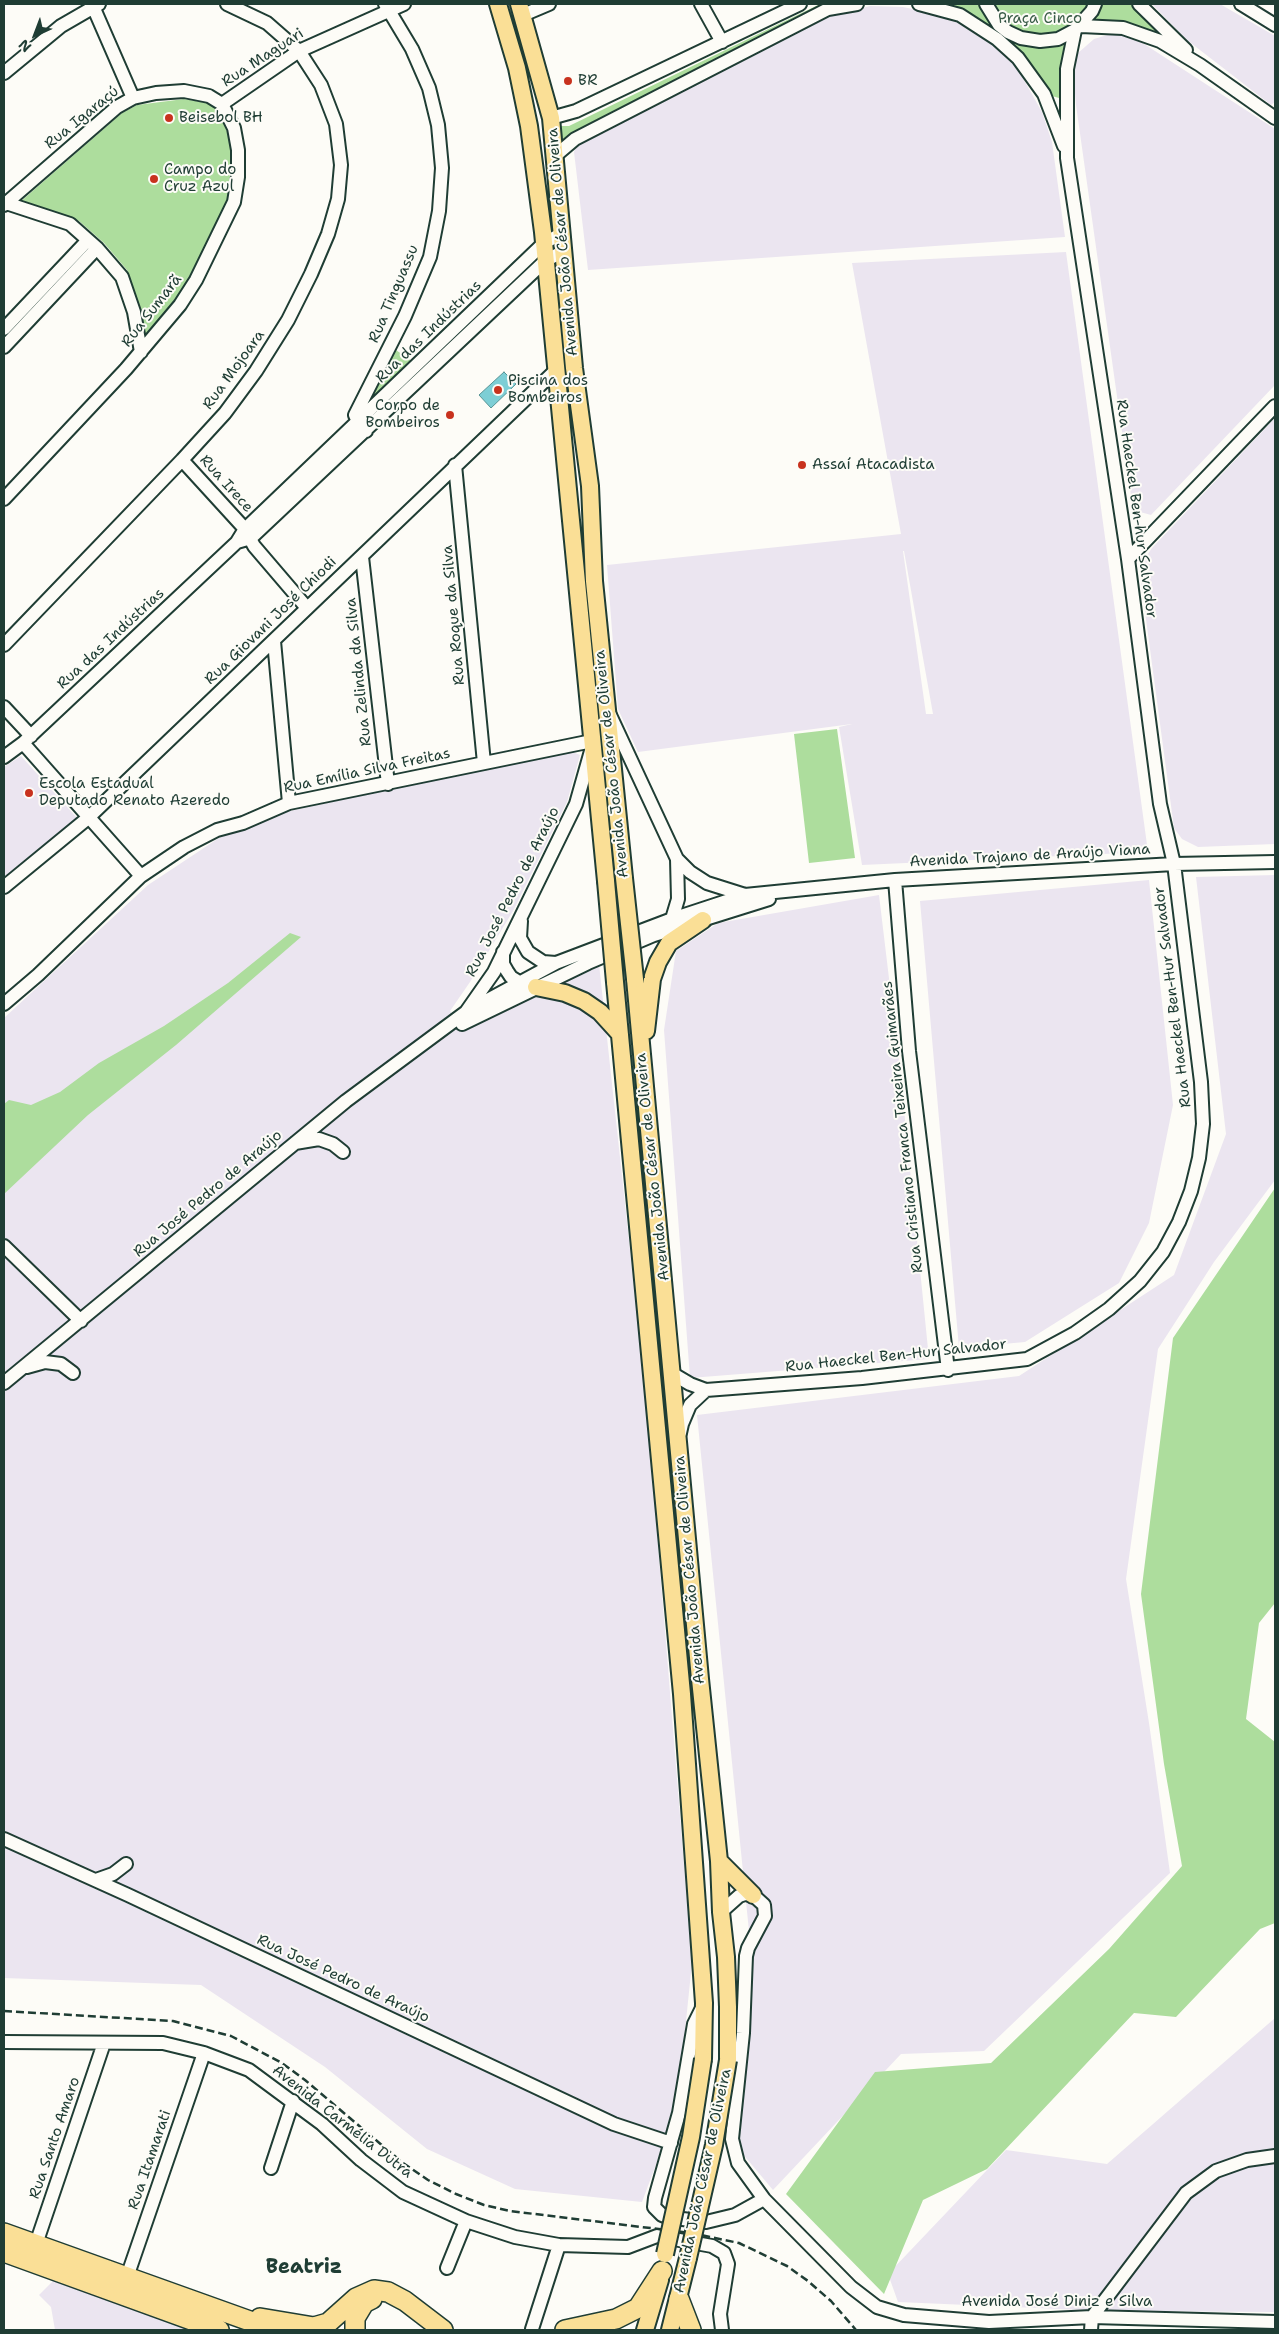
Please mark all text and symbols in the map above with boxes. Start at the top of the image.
north arrow [10,10,60,60]
park label: Praça Cinco [998,10,1082,28]
street label: Rua Maguari [219,25,307,91]
text: N [15,36,35,56]
place label: BR [578,72,598,90]
marker: BR [562,75,574,87]
street label: Rua Igaraçú [41,83,123,153]
place label: Beisebol BH [179,109,263,127]
marker: Beisebol BH [163,112,175,124]
street label: Avenida João César de Oliveira [544,127,582,357]
place label: Campo do Cruz Azul [164,161,236,196]
marker: Campo do Cruz Azul [148,173,160,185]
street label: Rua Tinguassu [365,242,423,346]
street label: Rua Sumarã [118,271,186,351]
street label: Rua das Indústrias [372,277,486,387]
street label: Rua Mojoara [199,327,269,413]
place label: Piscina dos Bombeiros [508,372,588,407]
marker: Piscina dos Bombeiros [492,384,504,396]
place label: Corpo de Bombeiros [366,397,440,432]
street label: Rua Haeckel Ben-hur Salvador [1112,398,1160,620]
marker: Corpo de Bombeiros [444,409,456,421]
street label: Rua Irece [196,452,256,516]
place label: Assaí Atacadista [812,456,935,474]
marker: Assaí Atacadista [796,459,808,471]
street label: Rua Roque da Silva [439,544,469,686]
street label: Rua Giovani José Chiodi [201,553,341,689]
street label: Rua das Indústrias [54,585,168,693]
street label: Rua Zelinda da Silva [342,597,376,747]
street label: Avenida João César de Oliveira [591,649,633,879]
street label: Rua Emília Silva Freitas [282,745,452,797]
place label: Escola Estadual Deputado Renato Azeredo [39,775,230,810]
marker: Escola Estadual Deputado Renato Azeredo [23,787,35,799]
street label: Rua José Pedro de Araújo [462,804,564,980]
street label: Avenida Trajano de Araújo Viana [909,841,1151,871]
street label: Rua Haeckel Ben-Hur Salvador [1151,885,1195,1109]
street label: Rua Cristiano Franca Teixeira Guimarães [879,980,927,1274]
street label: Avenida João César de Oliveira [632,1052,674,1282]
street label: Rua José Pedro de Araújo [130,1127,286,1261]
street label: Rua Haeckel Ben-Hur Salvador [784,1335,1008,1377]
street label: Avenida João César de Oliveira [671,1455,709,1685]
street label: Rua José Pedro de Araújo [254,1931,432,2027]
street label: Avenida Carmélia Dutra [268,2062,416,2182]
street label: Avenida João César de Oliveira [670,2067,736,2295]
street label: Rua Santo Amaro [26,2075,84,2201]
street label: Rua Itamarati [125,2108,175,2212]
district label: Beatriz [266,2256,342,2280]
street label: Avenida José Diniz e Silva [962,2293,1152,2311]

